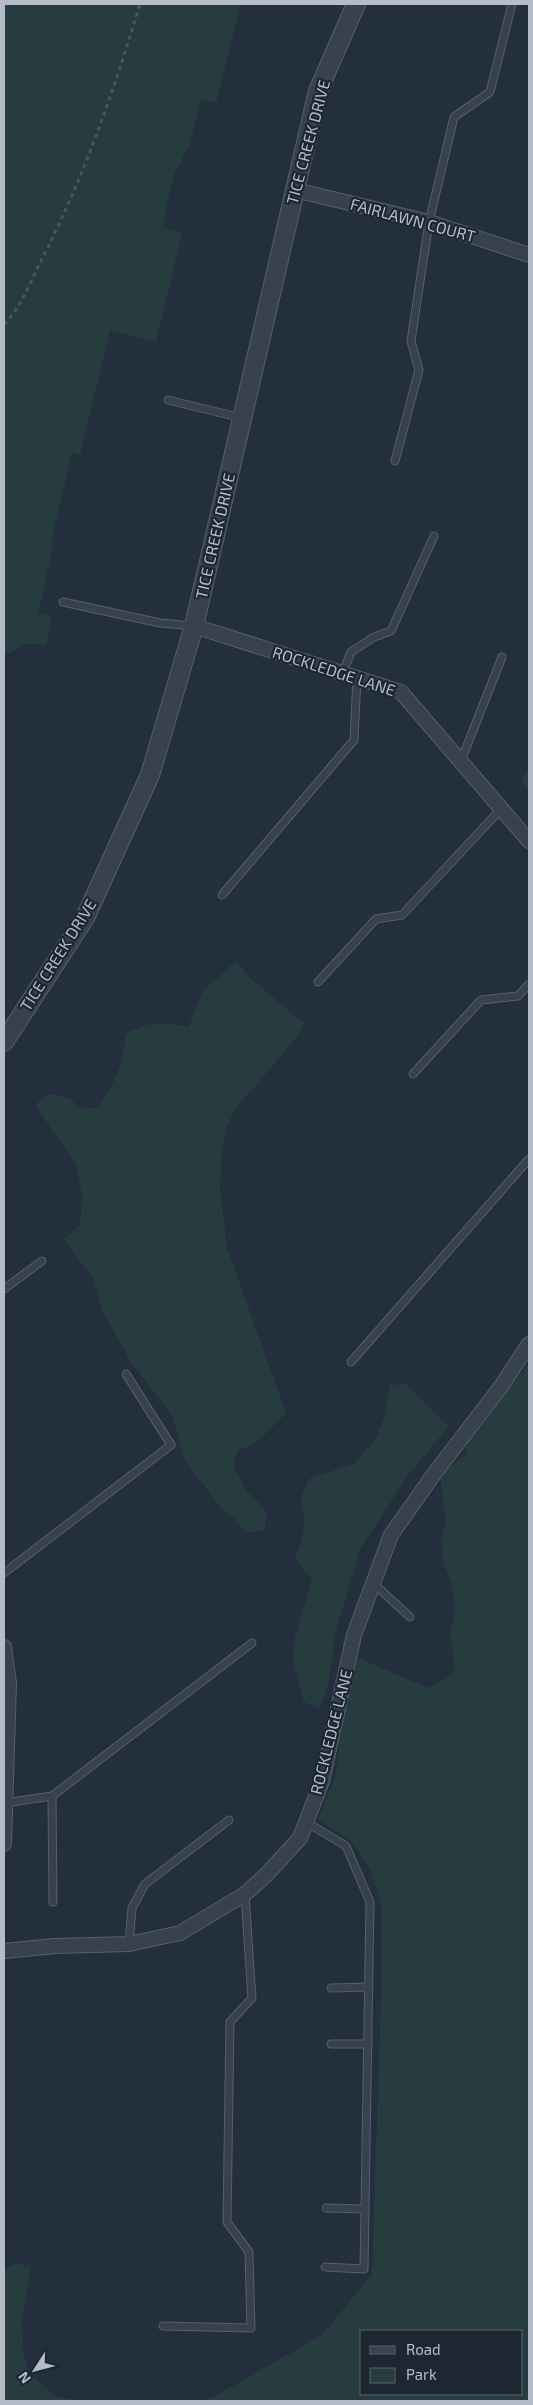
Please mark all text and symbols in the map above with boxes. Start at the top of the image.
street label: TICE CREEK DRIVE [282,77,333,206]
street label: FAIRLAWN COURT [348,194,478,245]
street label: TICE CREEK DRIVE [191,471,238,601]
street label: ROCKLEDGE LANE [270,642,398,699]
street label: TICE CREEK DRIVE [16,895,100,1014]
street label: ROCKLEDGE LANE [306,1667,355,1796]
legend [360,2330,523,2395]
text: Road [406,2340,441,2358]
north arrow [10,2345,60,2395]
text: Park [406,2365,437,2383]
text: N [14,2369,34,2387]

